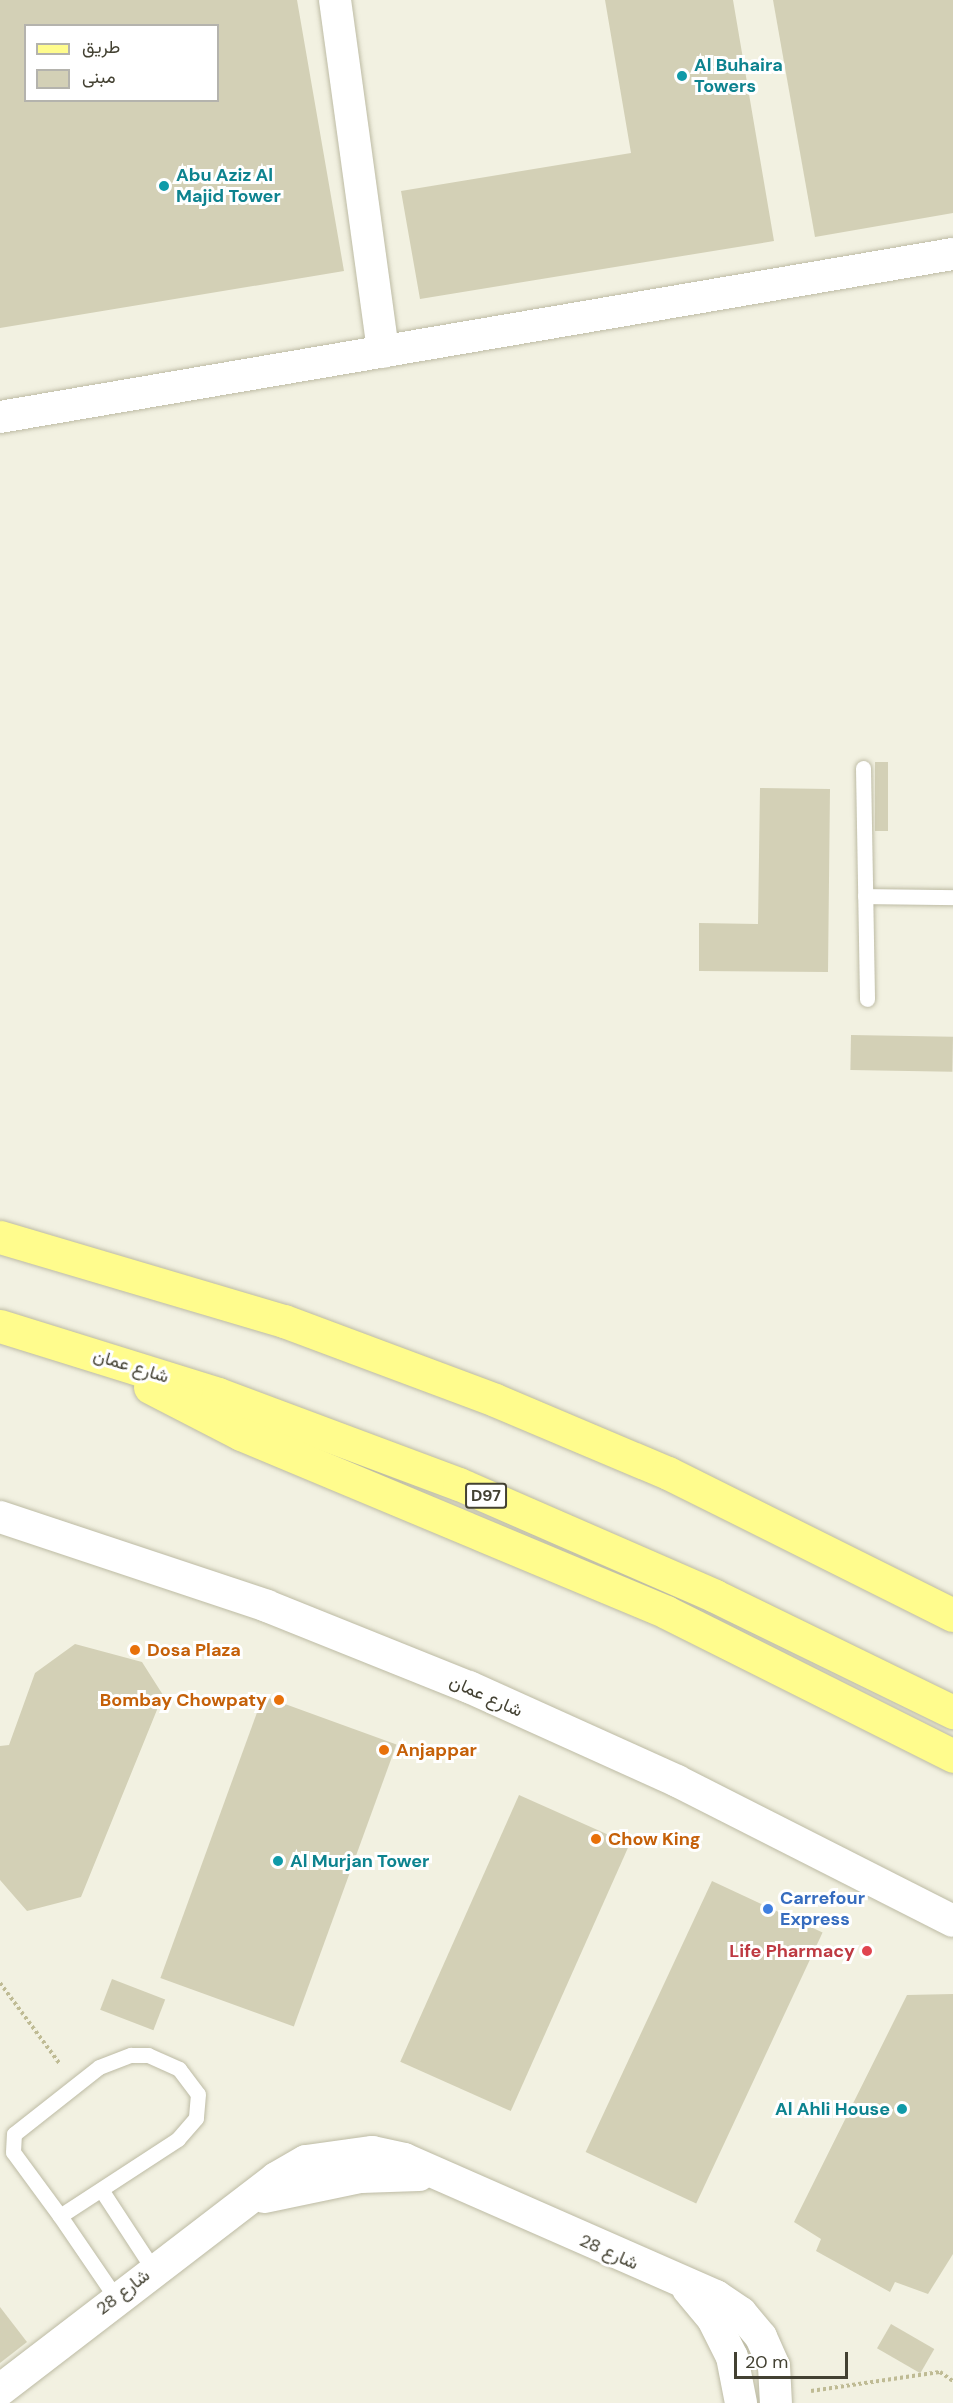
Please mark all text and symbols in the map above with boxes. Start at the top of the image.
legend [24,24,219,102]
text: طريق [82,35,120,59]
place label: Al Buhaira Towers [694,55,783,98]
text: مبنى [82,65,116,89]
marker: Al Buhaira Towers [675,69,689,83]
place label: Abu Aziz Al Majid Tower [176,165,281,207]
marker: Abu Aziz Al Majid Tower [157,179,171,193]
street label: شارع عمان [91,1344,171,1388]
road number: D97 [465,1483,507,1509]
place label: Dosa Plaza [147,1639,241,1661]
marker: Dosa Plaza [128,1643,142,1657]
street label: شارع عمان [446,1670,526,1722]
place label: Bombay Chowpaty [100,1689,267,1711]
marker: Bombay Chowpaty [272,1693,286,1707]
place label: Anjappar [396,1739,477,1761]
marker: Anjappar [377,1743,391,1757]
place label: Chow King [608,1828,701,1850]
marker: Chow King [589,1832,603,1846]
place label: Al Murjan Tower [290,1850,429,1872]
marker: Al Murjan Tower [271,1854,285,1868]
place label: Carrefour Express [780,1888,865,1930]
marker: Carrefour Express [761,1902,775,1916]
place label: Life Pharmacy [729,1940,855,1962]
marker: Life Pharmacy [860,1944,874,1958]
place label: Al Ahli House [775,2098,890,2120]
marker: Al Ahli House [895,2102,909,2116]
street label: شارع 28 [576,2230,642,2274]
street label: شارع 28 [92,2264,154,2320]
scale bar [737,2340,851,2378]
text: 20 m [745,2350,788,2374]

